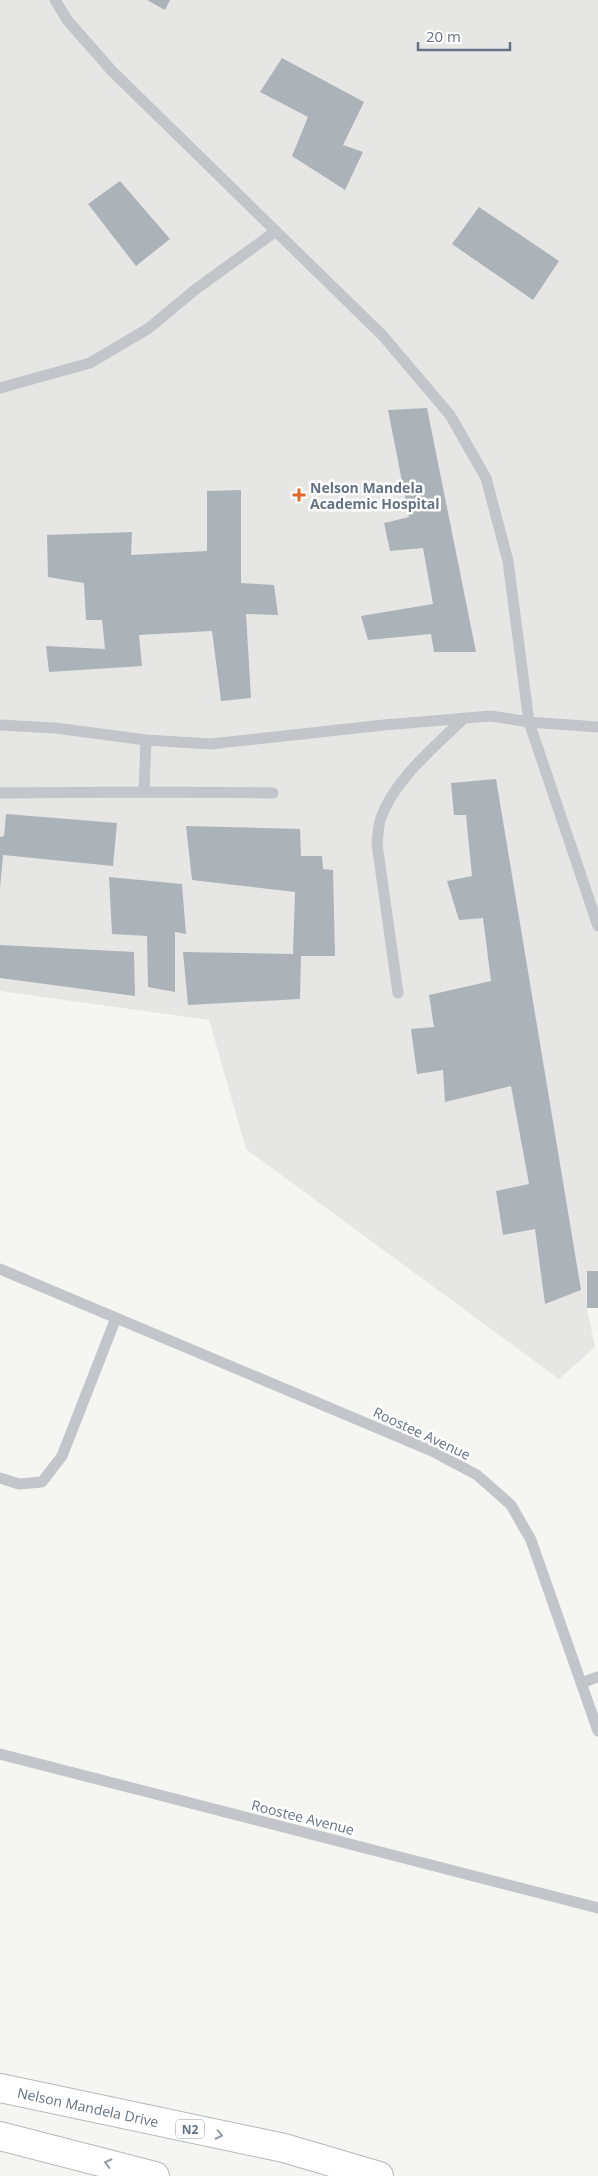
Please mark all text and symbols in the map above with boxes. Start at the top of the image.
scale bar [418,20,510,52]
text: 20 m [426,26,461,46]
place label: Nelson Mandela Academic Hospital [310,478,440,513]
marker: Nelson Mandela Academic Hospital [292,488,306,502]
street label: Roostee Avenue [370,1402,474,1464]
street label: Roostee Avenue [250,1795,356,1839]
street label: Nelson Mandela Drive [16,2083,160,2131]
road number: N2 [176,2120,204,2138]
one-way arrow [214,2129,223,2139]
one-way arrow [103,2158,112,2169]

